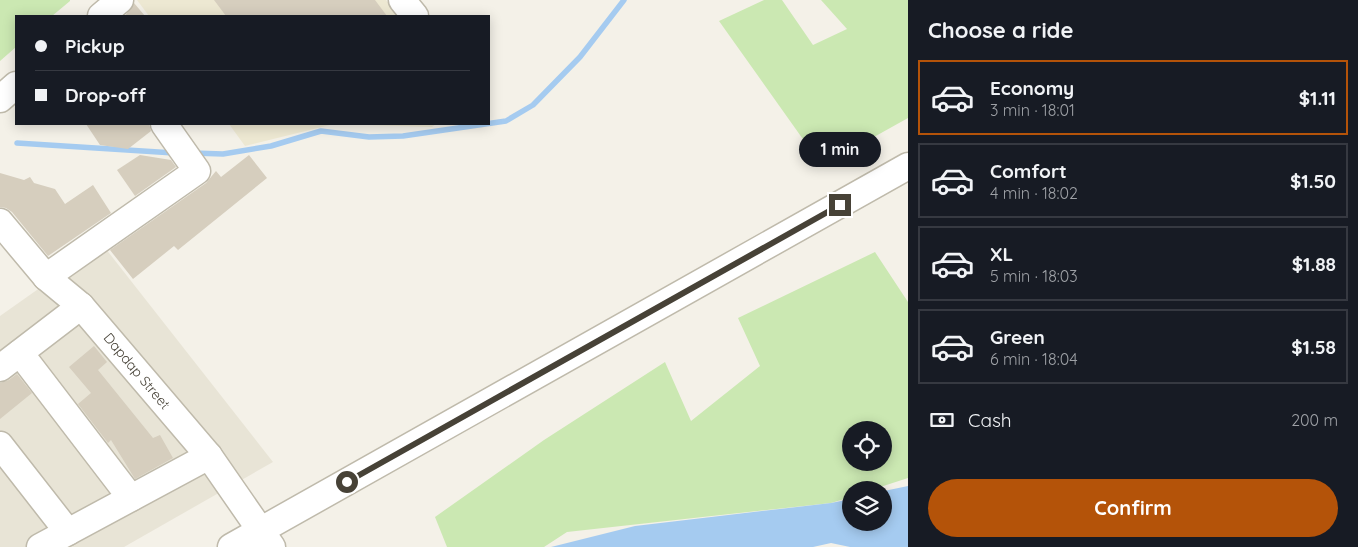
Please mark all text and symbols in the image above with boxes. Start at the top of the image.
text: Choose a ride [928,16,1073,44]
text: Pickup [65,34,125,58]
icon: car [930,75,975,120]
text: Economy [990,76,1074,100]
text: Drop-off [65,83,146,107]
text: $1.11 [1299,86,1336,110]
text: 3 min · 18:01 [990,100,1075,120]
callout: 1 min [799,132,881,168]
text: 1 min [821,139,859,159]
icon: car [930,158,975,203]
text: Comfort [990,159,1067,183]
text: $1.50 [1290,169,1336,193]
text: 4 min · 18:02 [990,183,1078,203]
route end [829,194,851,216]
icon: car [930,241,975,286]
text: XL [990,242,1013,266]
text: $1.88 [1292,252,1336,276]
text: 5 min · 18:03 [990,266,1078,286]
icon: car [930,324,975,369]
text: Green [990,325,1045,349]
street label: Dapdap Street [100,329,174,413]
text: $1.58 [1291,335,1336,359]
text: 6 min · 18:04 [990,349,1078,369]
icon: cash [928,406,956,434]
text: Cash [968,408,1012,432]
text: 200 m [1291,410,1338,430]
map controls [842,421,892,531]
button: locate [842,421,892,471]
route start [336,471,358,493]
button: Confirm [928,479,1338,537]
button: layers [842,481,892,531]

